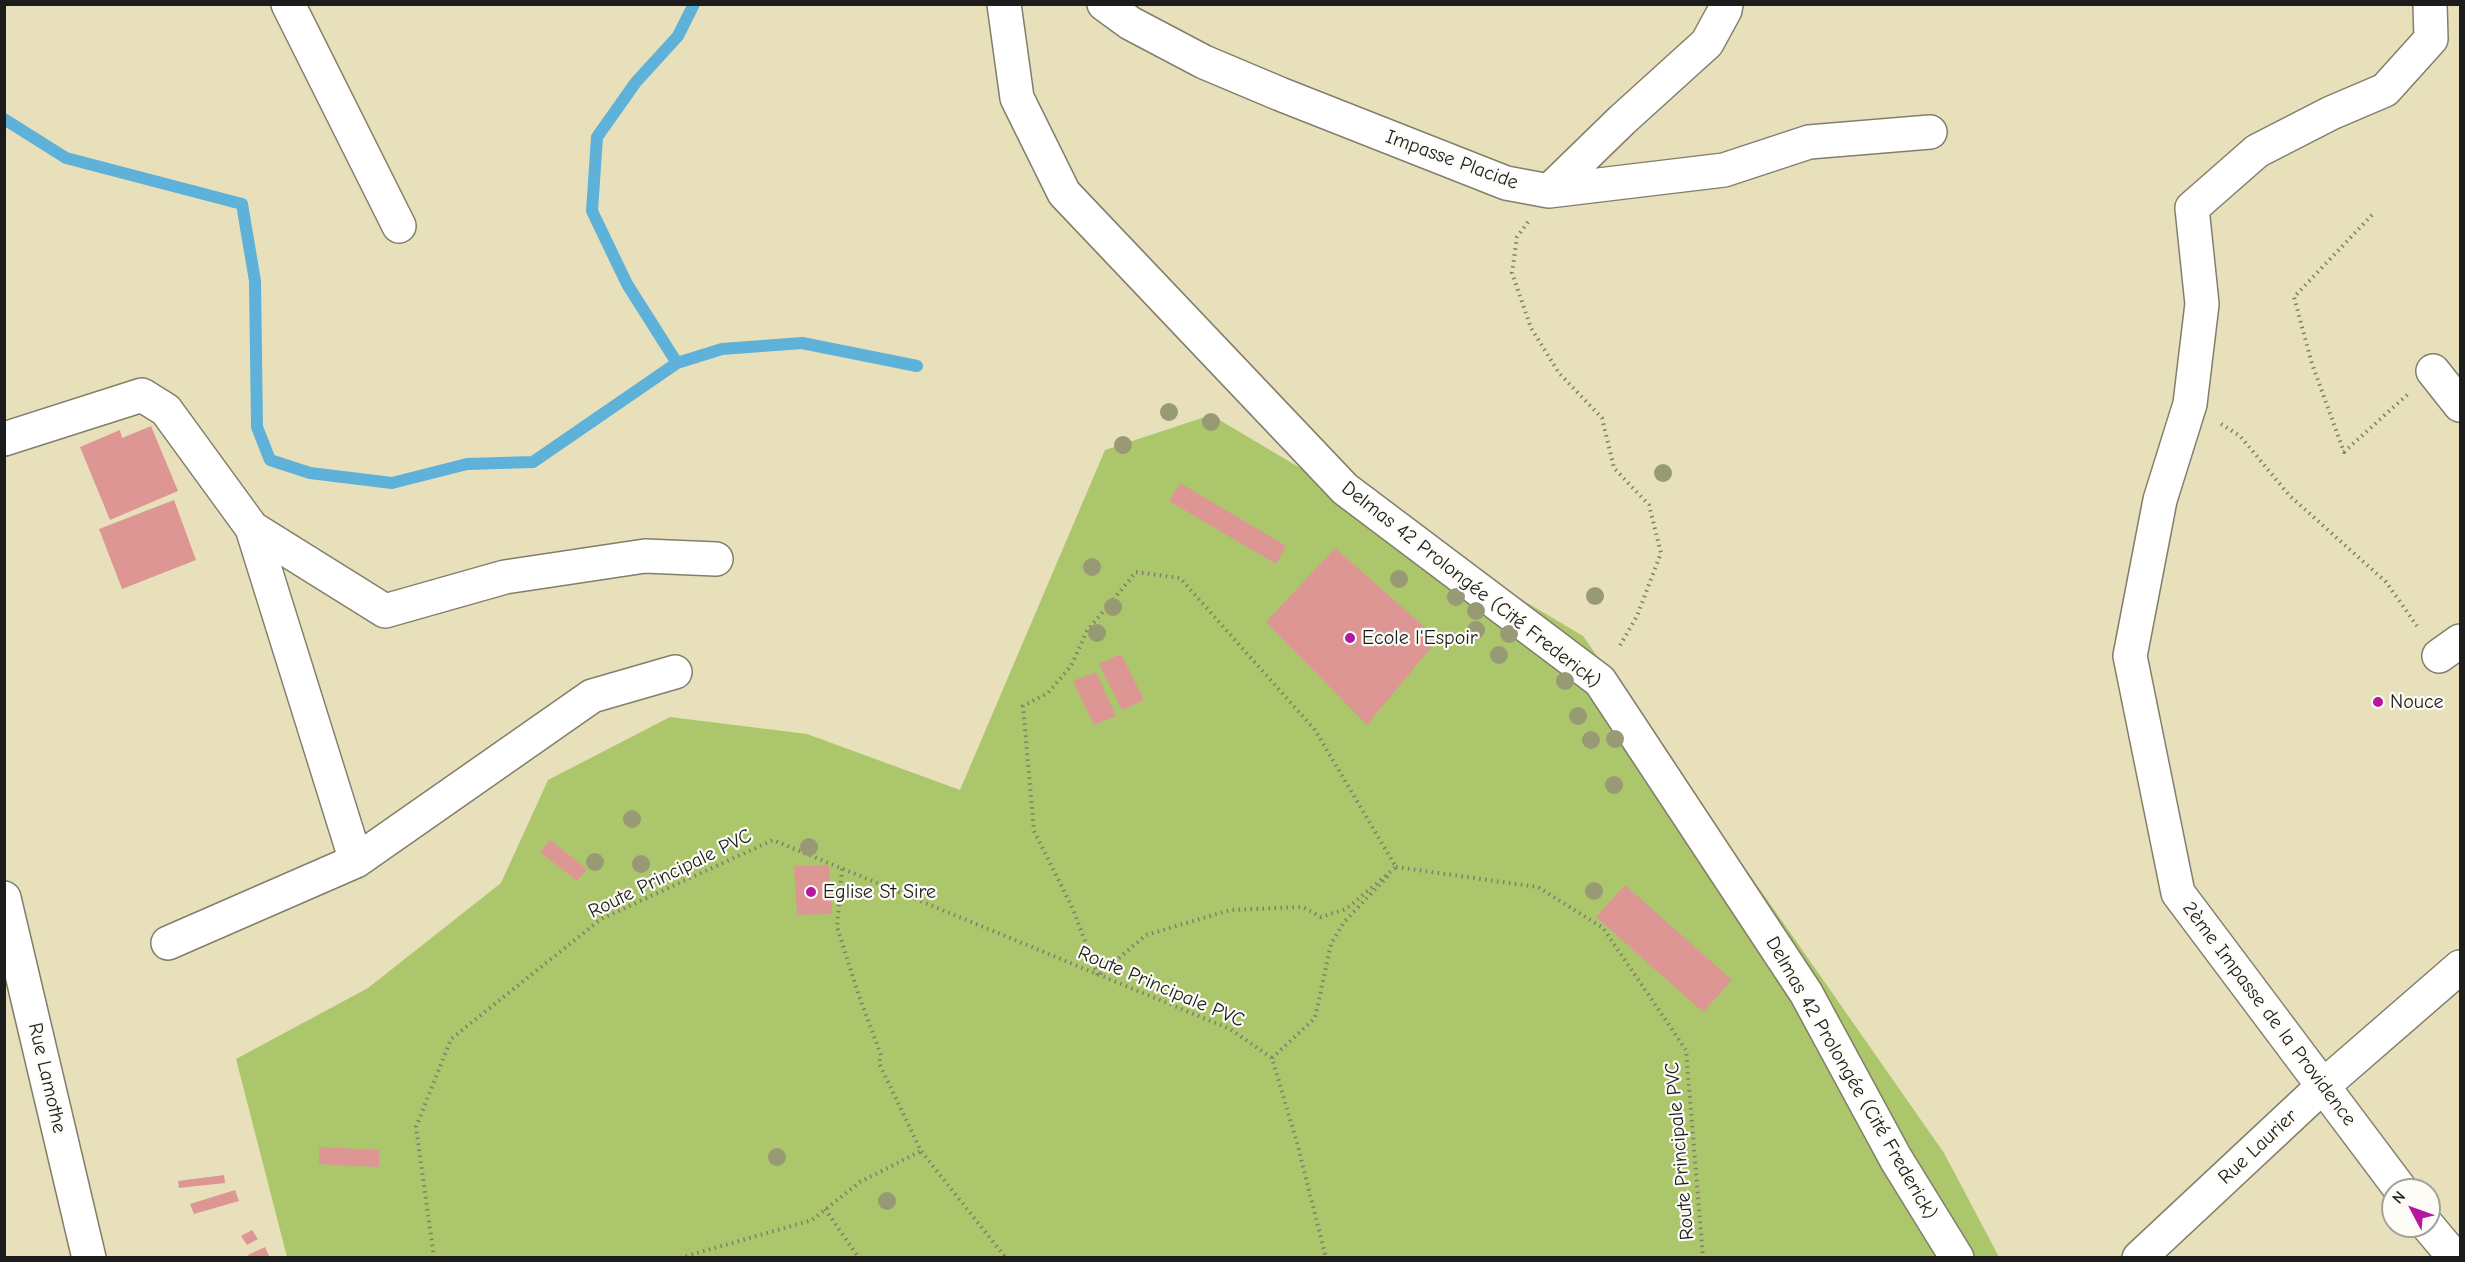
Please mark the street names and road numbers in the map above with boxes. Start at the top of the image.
street label: Impasse Placide [1382,125,1522,195]
street label: Delmas 42 Prolongée (Cité Frederick) [1337,476,1605,694]
street label: Route Principale PVC [584,824,756,924]
street label: 2ème Impasse de la Providence [2177,897,2361,1131]
street label: Delmas 42 Prolongée (Cité Frederick) [1760,932,1942,1224]
street label: Route Principale PVC [1074,941,1248,1033]
street label: Rue Lamothe [23,1021,71,1135]
street label: Route Principale PVC [1660,1061,1700,1241]
street label: Rue Laurier [2213,1104,2303,1190]

